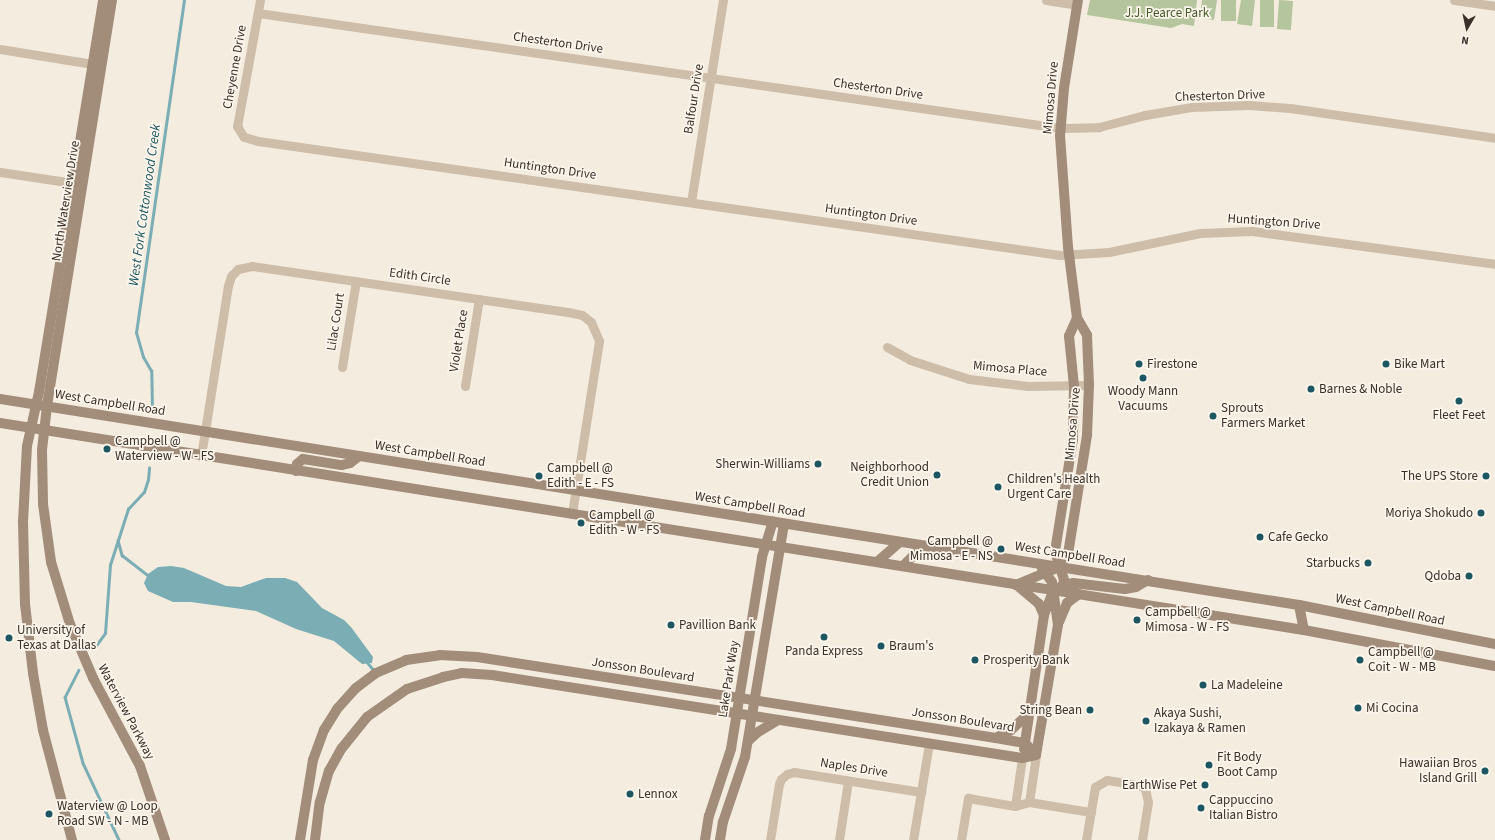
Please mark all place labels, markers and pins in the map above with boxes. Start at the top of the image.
place label: Firestone [1147,356,1197,372]
place label: Bike Mart [1394,356,1445,372]
marker: Firestone [1134,359,1144,369]
marker: Bike Mart [1381,359,1391,369]
marker: Woody Mann Vacuums [1138,373,1148,383]
place label: Barnes & Noble [1319,381,1402,397]
place label: Woody Mann Vacuums [1108,384,1178,415]
marker: Barnes & Noble [1306,384,1316,394]
marker: Fleet Feet [1454,396,1464,406]
place label: Sprouts Farmers Market [1221,401,1305,432]
place label: Fleet Feet [1433,407,1485,423]
marker: Sprouts Farmers Market [1208,411,1218,421]
place label: Campbell @ Waterview - W - FS [115,434,214,465]
marker: Campbell @ Waterview - W - FS [102,444,112,454]
place label: Sherwin-Williams [715,456,810,472]
marker: Sherwin-Williams [813,459,823,469]
place label: Neighborhood Credit Union [850,460,929,491]
place label: Campbell @ Edith - E - FS [547,461,614,492]
place label: The UPS Store [1401,468,1478,484]
marker: Neighborhood Credit Union [932,470,942,480]
marker: Campbell @ Edith - E - FS [534,471,544,481]
marker: The UPS Store [1481,471,1491,481]
place label: Children's Health Urgent Care [1007,472,1100,503]
marker: Children's Health Urgent Care [992,481,1004,493]
place label: Moriya Shokudo [1385,505,1473,521]
place label: Campbell @ Edith - W - FS [589,508,659,539]
marker: Moriya Shokudo [1476,508,1486,518]
marker: Campbell @ Edith - W - FS [576,518,586,528]
place label: Cafe Gecko [1268,529,1328,545]
marker: Cafe Gecko [1255,532,1265,542]
place label: Campbell @ Mimosa - E - NS [910,534,993,565]
marker: Campbell @ Mimosa - E - NS [996,544,1006,554]
place label: Starbucks [1306,555,1360,571]
marker: Starbucks [1363,558,1373,568]
place label: Qdoba [1425,568,1461,584]
marker: Qdoba [1464,571,1474,581]
place label: Campbell @ Mimosa - W - FS [1145,605,1229,636]
marker: Campbell @ Mimosa - W - FS [1132,615,1142,625]
place label: Pavillion Bank [679,617,756,633]
marker: Pavillion Bank [666,620,676,630]
place label: University of Texas at Dallas [17,623,96,654]
marker: Panda Express [819,632,829,642]
marker: University of Texas at Dallas [4,633,14,643]
place label: Braum's [889,638,934,654]
marker: Braum's [876,641,886,651]
place label: Panda Express [785,643,863,659]
place label: Campbell @ Coit - W - MB [1368,645,1436,676]
place label: Prosperity Bank [983,652,1069,668]
marker: Prosperity Bank [970,655,980,665]
marker: Campbell @ Coit - W - MB [1355,655,1365,665]
place label: La Madeleine [1211,677,1283,693]
marker: La Madeleine [1198,680,1208,690]
place label: Mi Cocina [1366,700,1419,716]
place label: String Bean [1019,702,1082,718]
marker: Mi Cocina [1353,703,1363,713]
marker: String Bean [1085,705,1095,715]
place label: Akaya Sushi, Izakaya & Ramen [1154,706,1246,737]
marker: Akaya Sushi, Izakaya & Ramen [1141,716,1151,726]
place label: Fit Body Boot Camp [1217,750,1277,781]
place label: Hawaiian Bros Island Grill [1399,756,1477,787]
marker: Fit Body Boot Camp [1204,760,1214,770]
marker: Hawaiian Bros Island Grill [1480,766,1490,776]
place label: EarthWise Pet [1122,777,1197,793]
marker: EarthWise Pet [1200,780,1210,790]
place label: Lennox [638,786,677,802]
marker: Lennox [625,789,635,799]
place label: Cappuccino Italian Bistro [1209,793,1278,824]
place label: Waterview @ Loop Road SW - N - MB [57,799,158,830]
marker: Cappuccino Italian Bistro [1196,803,1206,813]
marker: Waterview @ Loop Road SW - N - MB [44,809,54,819]

